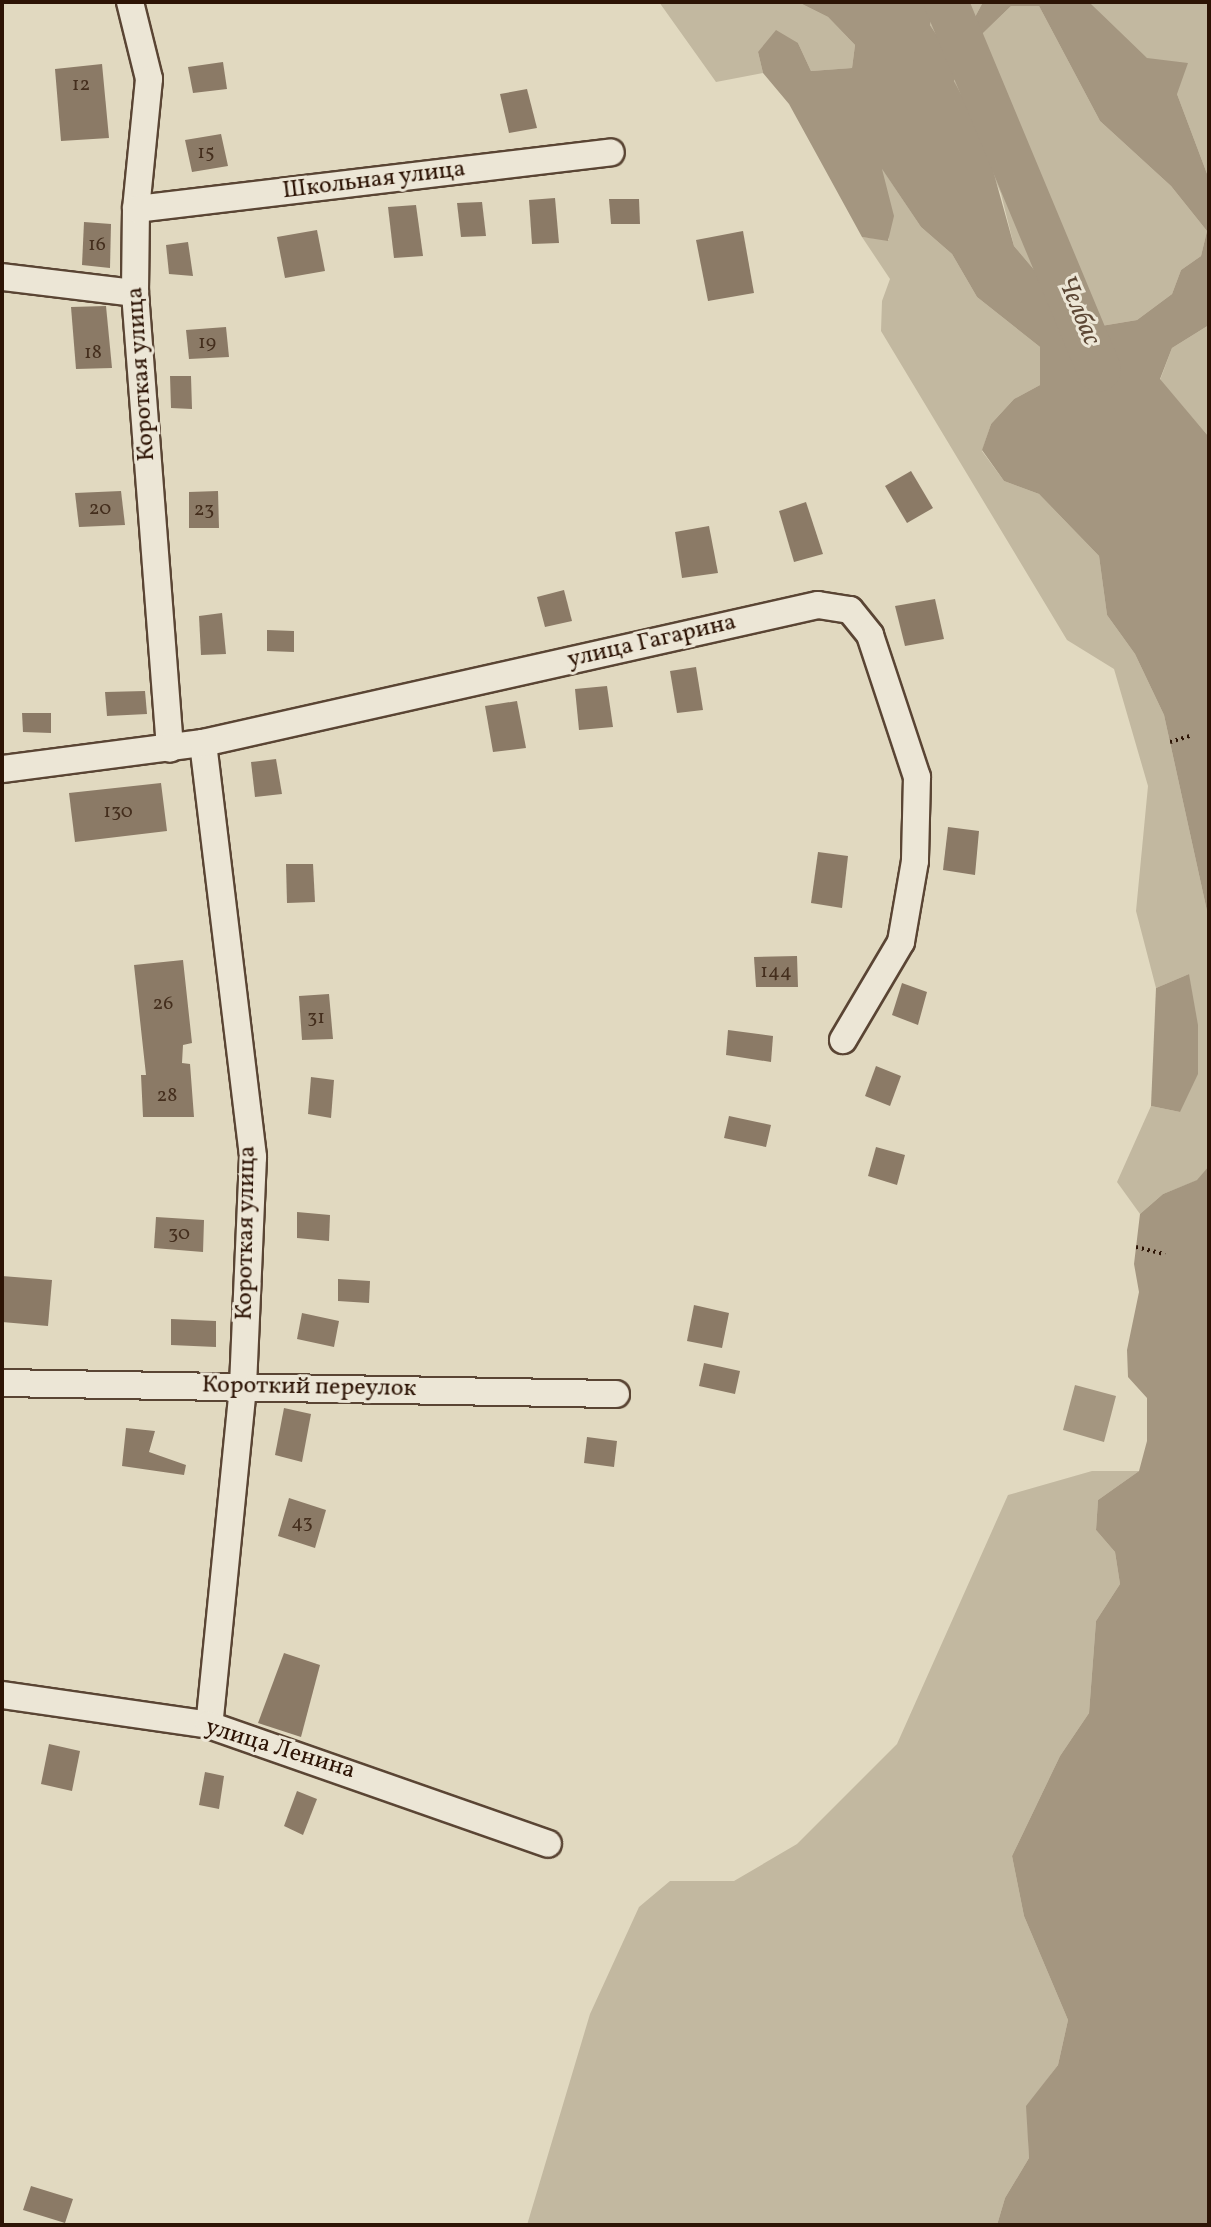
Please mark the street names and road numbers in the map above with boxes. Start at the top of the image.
street label: Школьная улица [280,155,468,207]
street label: Короткая улица [122,286,162,462]
street label: улица Гагарина [565,609,739,675]
street label: Короткая улица [231,1145,263,1321]
street label: Короткий переулок [202,1372,416,1404]
street label: улица Ленина [202,1714,358,1786]

